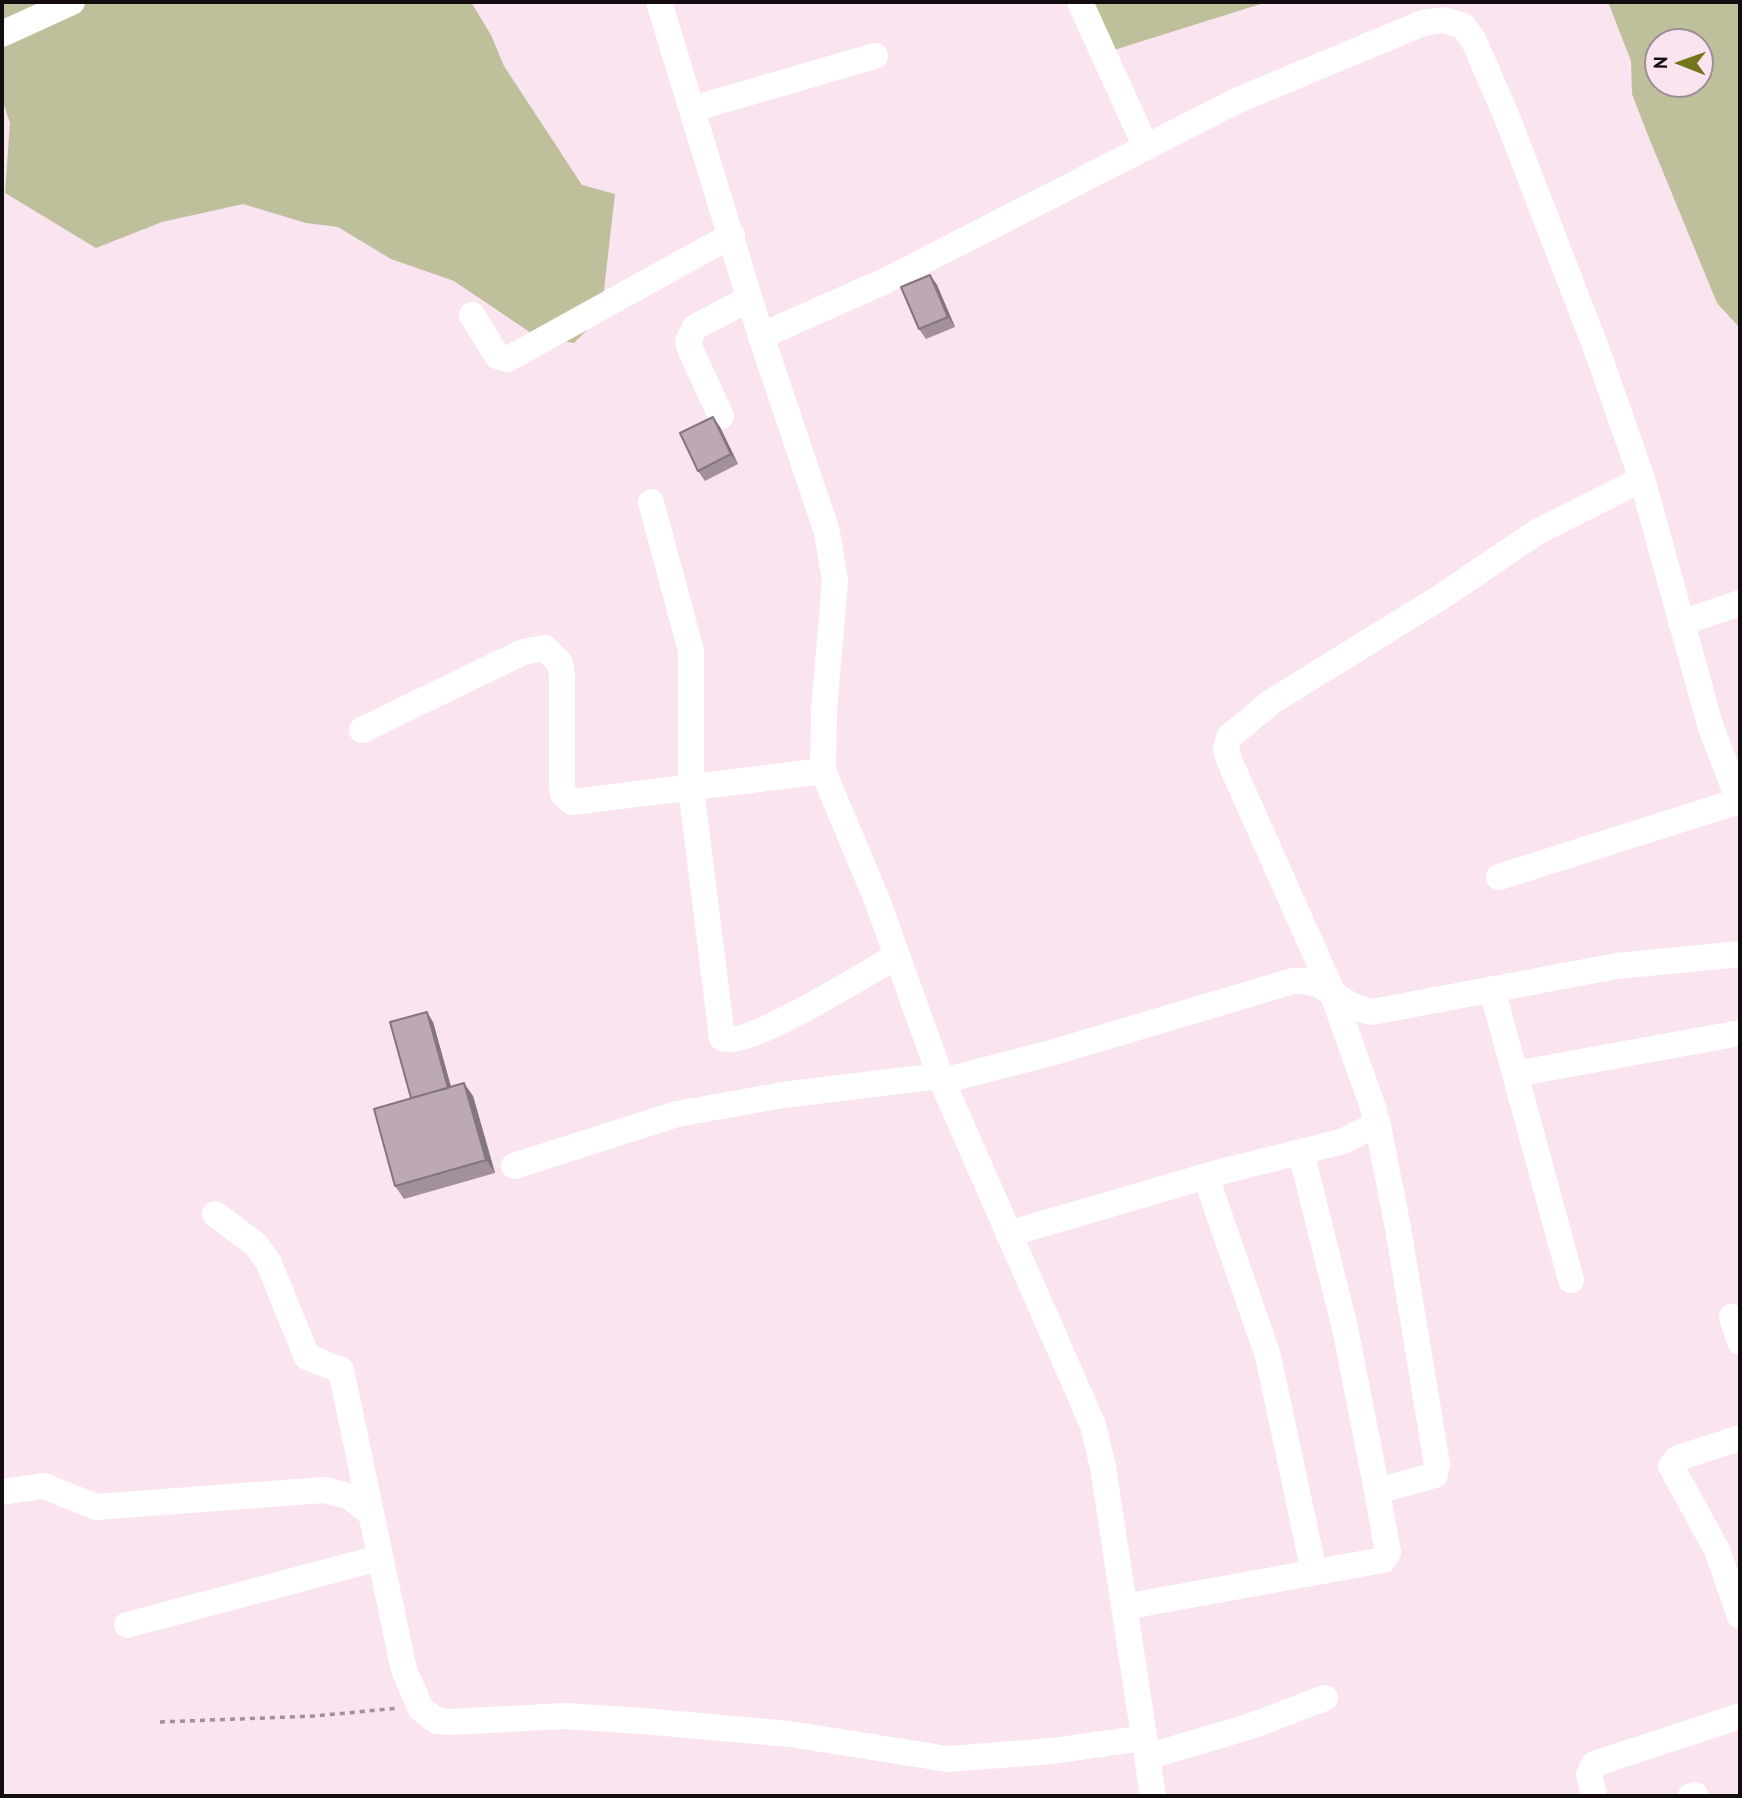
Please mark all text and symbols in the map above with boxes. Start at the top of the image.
north arrow [1644,28,1714,98]
text: N [1648,56,1672,69]

